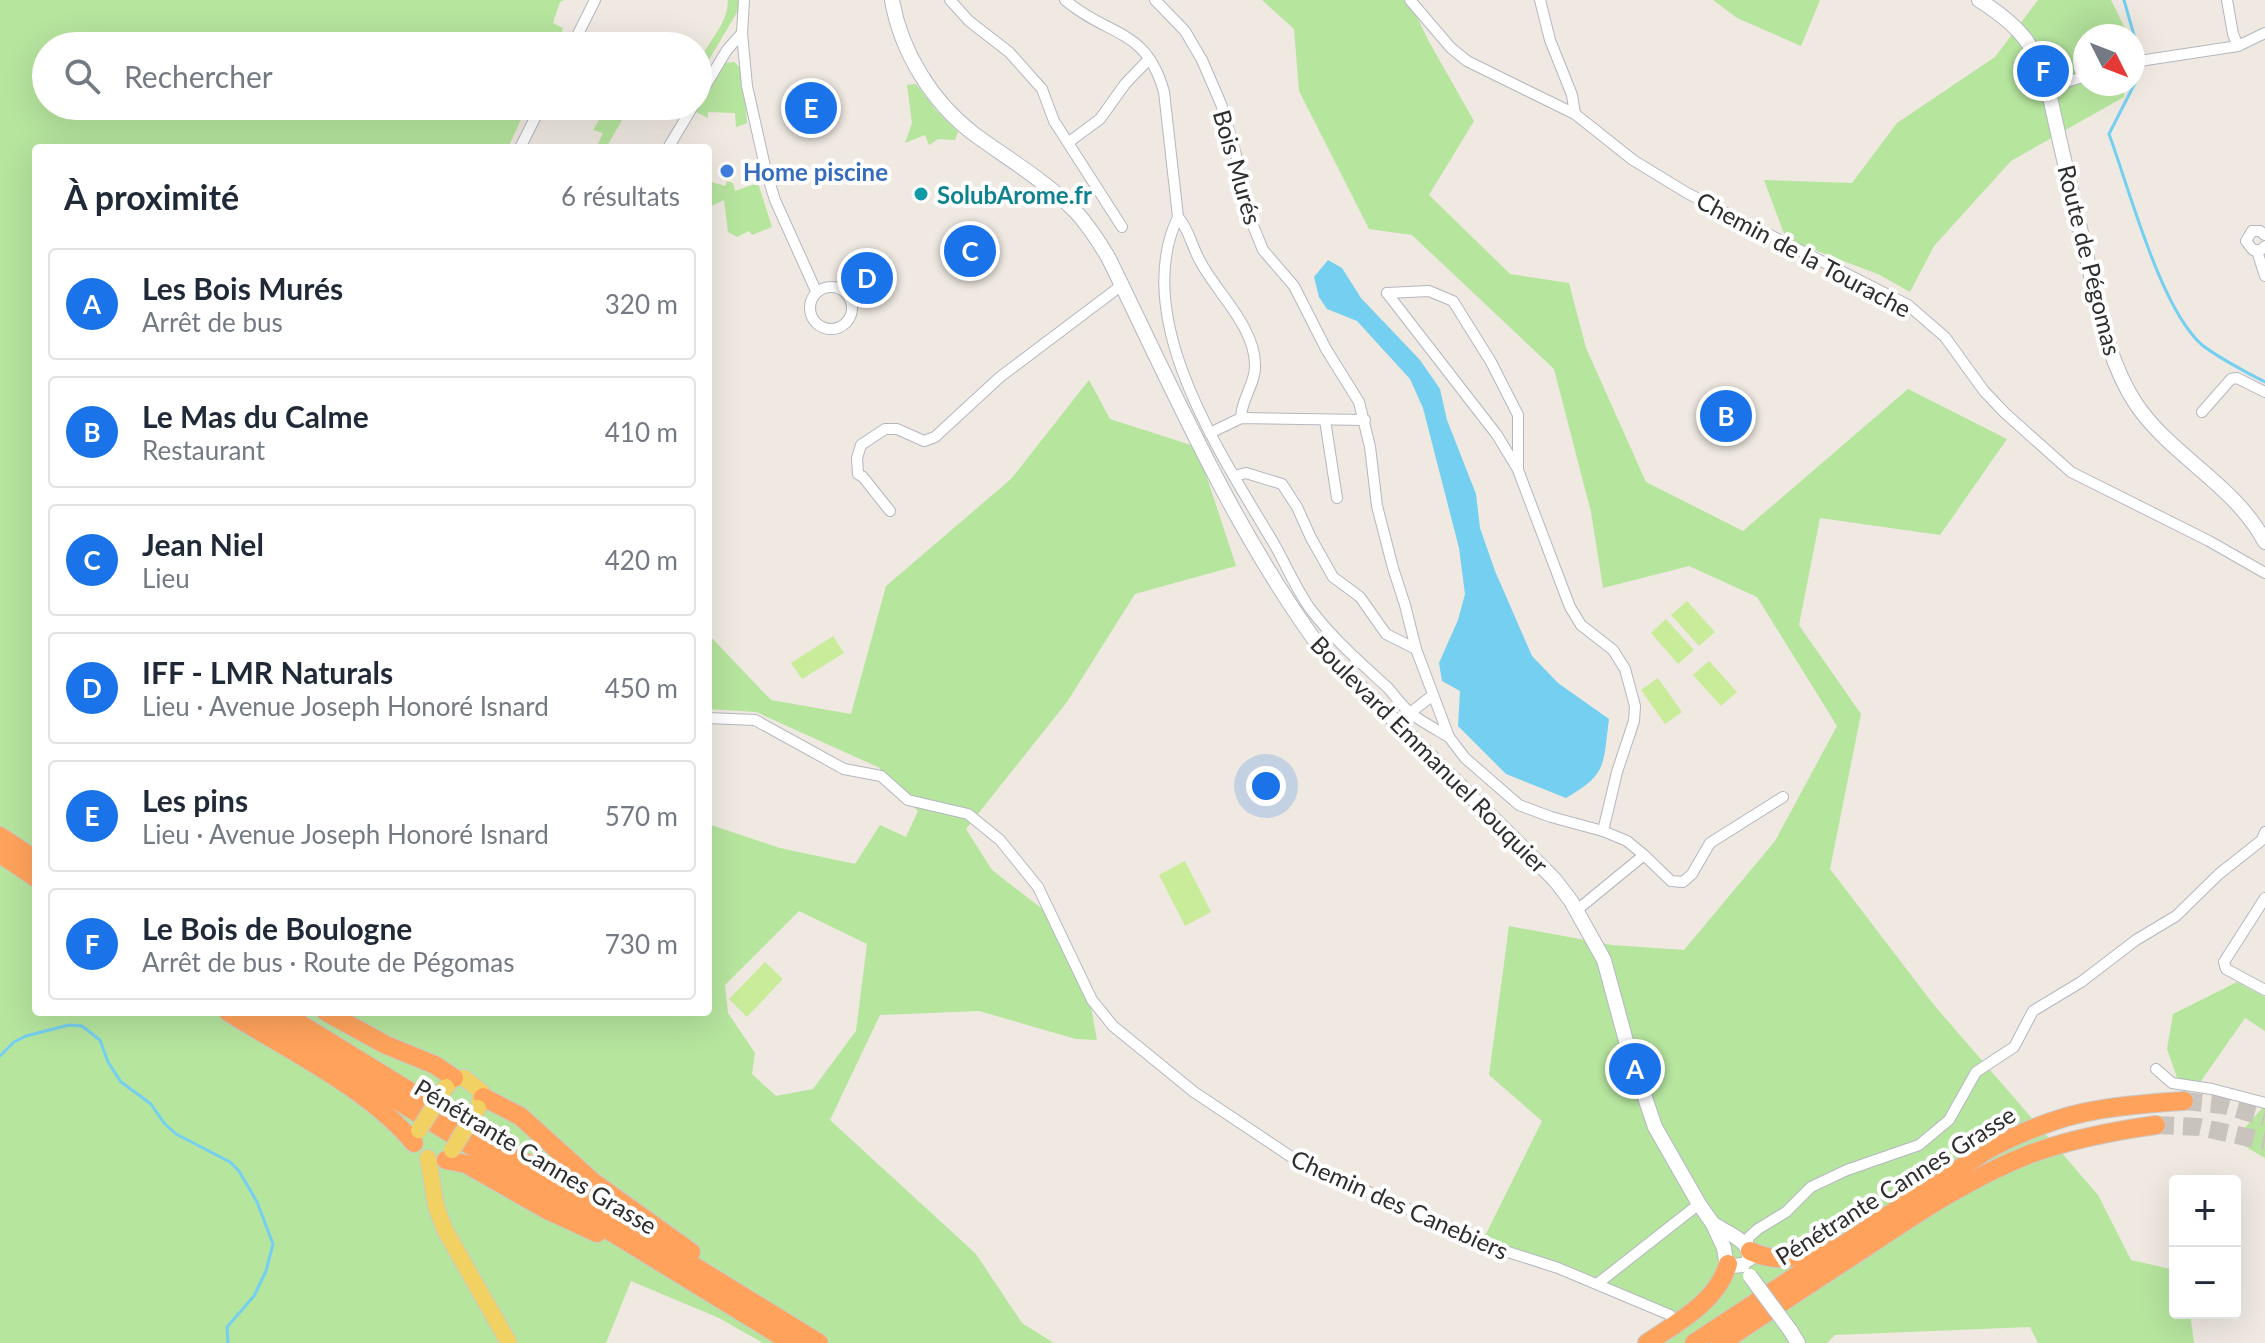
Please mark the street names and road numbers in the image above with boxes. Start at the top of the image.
street label: Bois Murés [1208,106,1268,228]
street label: Route de Pégomas [2052,162,2128,358]
street label: Chemin de la Tourache [1692,185,1916,323]
street label: Boulevard Emmanuel Rouquier [1305,629,1555,879]
street label: Pénétrante Cannes Grasse [410,1072,662,1240]
street label: Pénétrante Cannes Grasse [1770,1099,2020,1271]
street label: Chemin des Canebiers [1287,1143,1513,1265]

